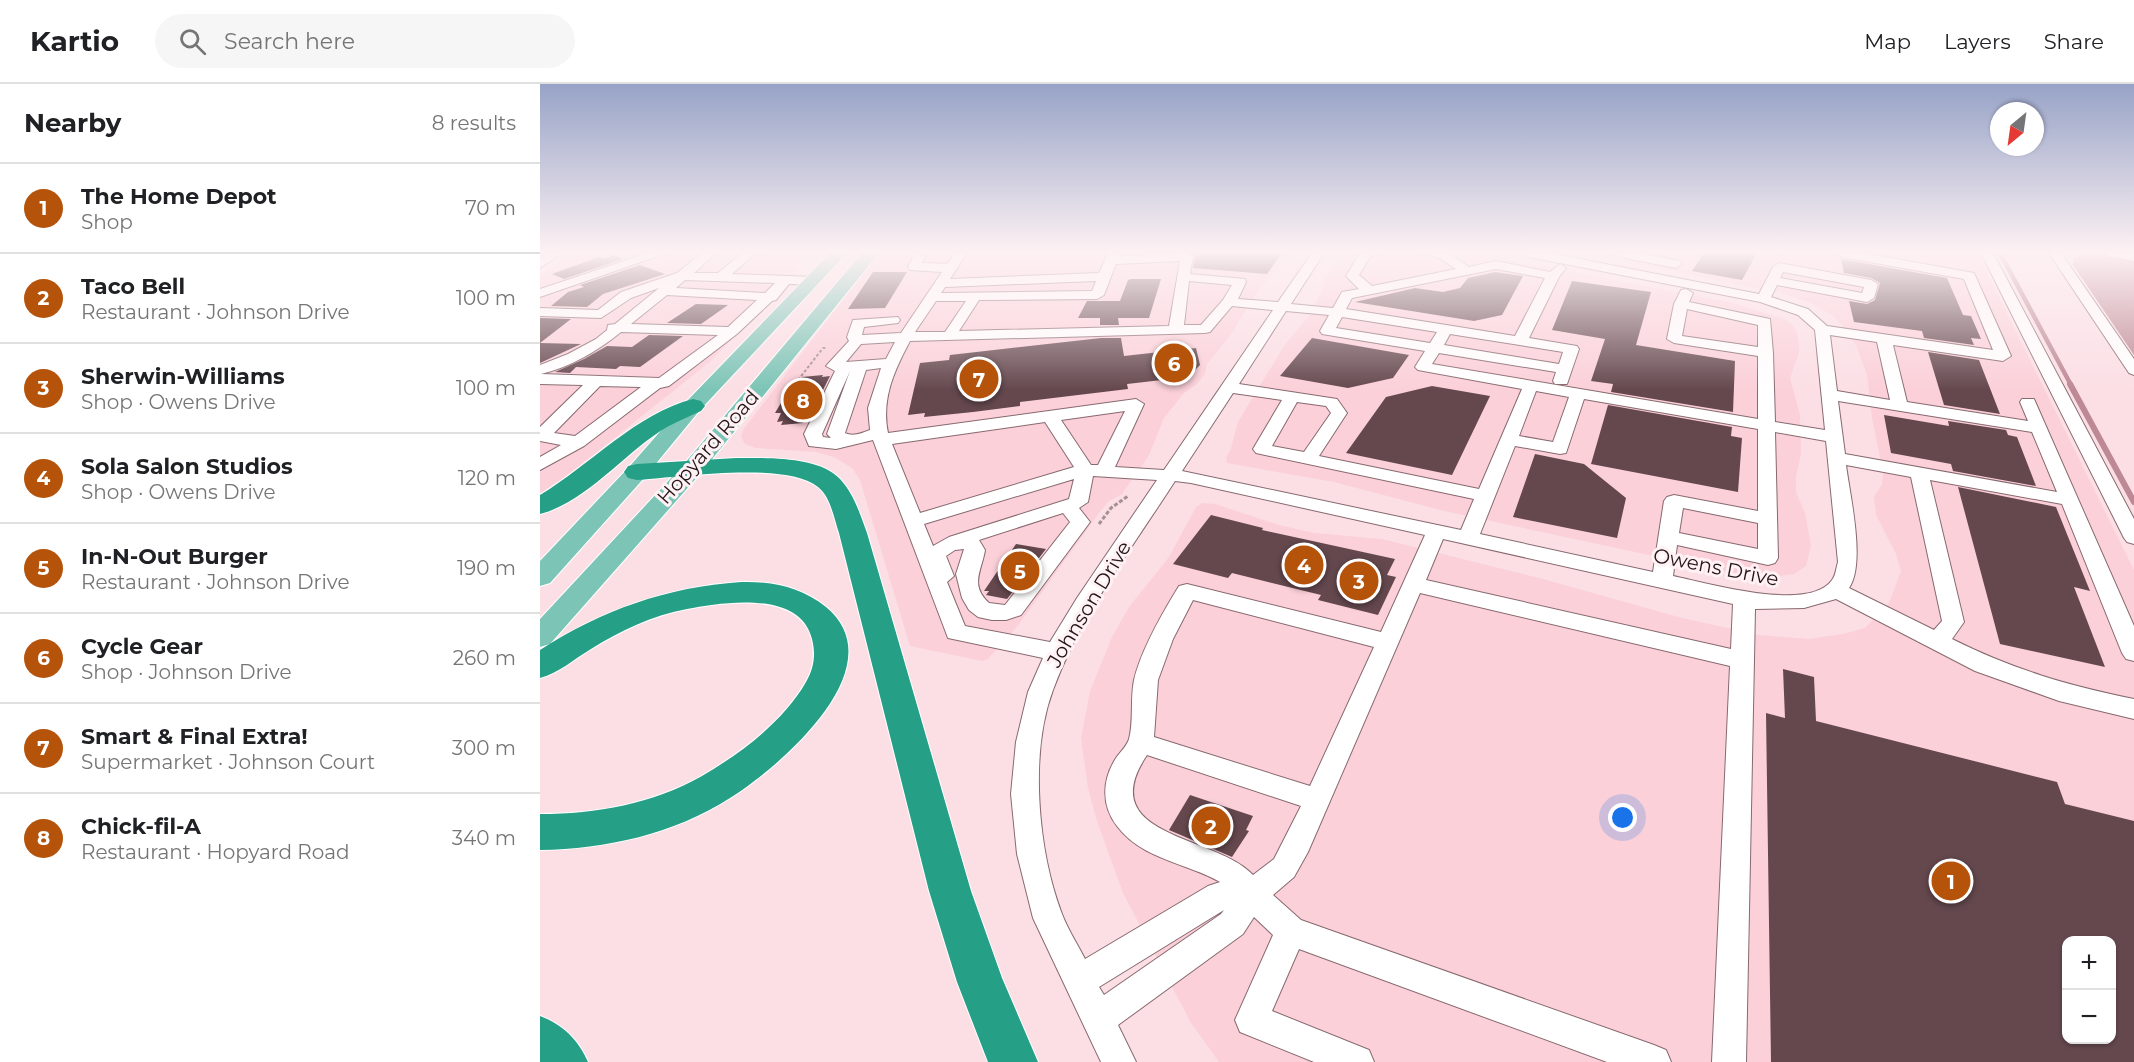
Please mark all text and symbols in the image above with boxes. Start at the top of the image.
search box [155,14,575,68]
text: Kartio [30,24,119,58]
icon: search [176,25,209,58]
text: Search here [224,28,355,55]
text: Map [1864,29,1911,54]
text: Layers [1944,29,2011,54]
text: Share [2044,29,2104,54]
north arrow [1990,102,2044,156]
text: Nearby [24,107,121,139]
text: 8 results [432,111,516,135]
text: The Home Depot [81,183,277,210]
text: 1 [40,196,47,220]
text: 70 m [465,196,516,220]
text: Shop [81,210,133,234]
text: Taco Bell [81,273,185,300]
text: 2 [38,286,49,310]
text: 100 m [456,286,516,310]
text: Restaurant · Johnson Drive [81,300,349,324]
pin: 6 [1154,340,1194,386]
pin: 7 [960,356,998,402]
text: Sherwin-Williams [81,363,285,390]
text: 3 [38,376,49,400]
text: 100 m [456,376,516,400]
pin: 8 [784,378,822,422]
street label: Hopyard Road [652,385,764,509]
text: Shop · Owens Drive [81,390,276,414]
text: Sola Salon Studios [81,453,293,480]
text: 4 [37,466,50,490]
text: 120 m [458,466,516,490]
text: Shop · Owens Drive [81,480,276,504]
street label: Johnson Drive [1041,537,1136,672]
pin: 4 [1284,542,1323,588]
text: In-N-Out Burger [81,543,268,570]
street label: Owens Drive [1651,543,1781,591]
pin: 5 [1000,548,1040,594]
text: 5 [38,556,49,580]
text: 190 m [457,556,516,580]
pin: 3 [1340,558,1378,604]
text: Restaurant · Johnson Drive [81,570,349,594]
text: Cycle Gear [81,633,203,660]
text: 6 [37,646,50,670]
text: 260 m [453,646,516,670]
text: Shop · Johnson Drive [81,660,292,684]
text: Smart & Final Extra! [81,723,308,750]
text: 7 [37,736,50,760]
text: 300 m [452,736,516,760]
text: Supermarket · Johnson Court [81,750,375,774]
your location [1608,803,1637,832]
pin: 2 [1192,804,1230,848]
text: Chick-fil-A [81,813,201,840]
text: 8 [37,826,50,850]
text: 340 m [452,826,516,850]
text: Restaurant · Hopyard Road [81,840,350,864]
pin: 1 [1932,858,1970,904]
map controls [2062,936,2116,1044]
button: + [2062,936,2116,990]
button: − [2062,990,2116,1044]

